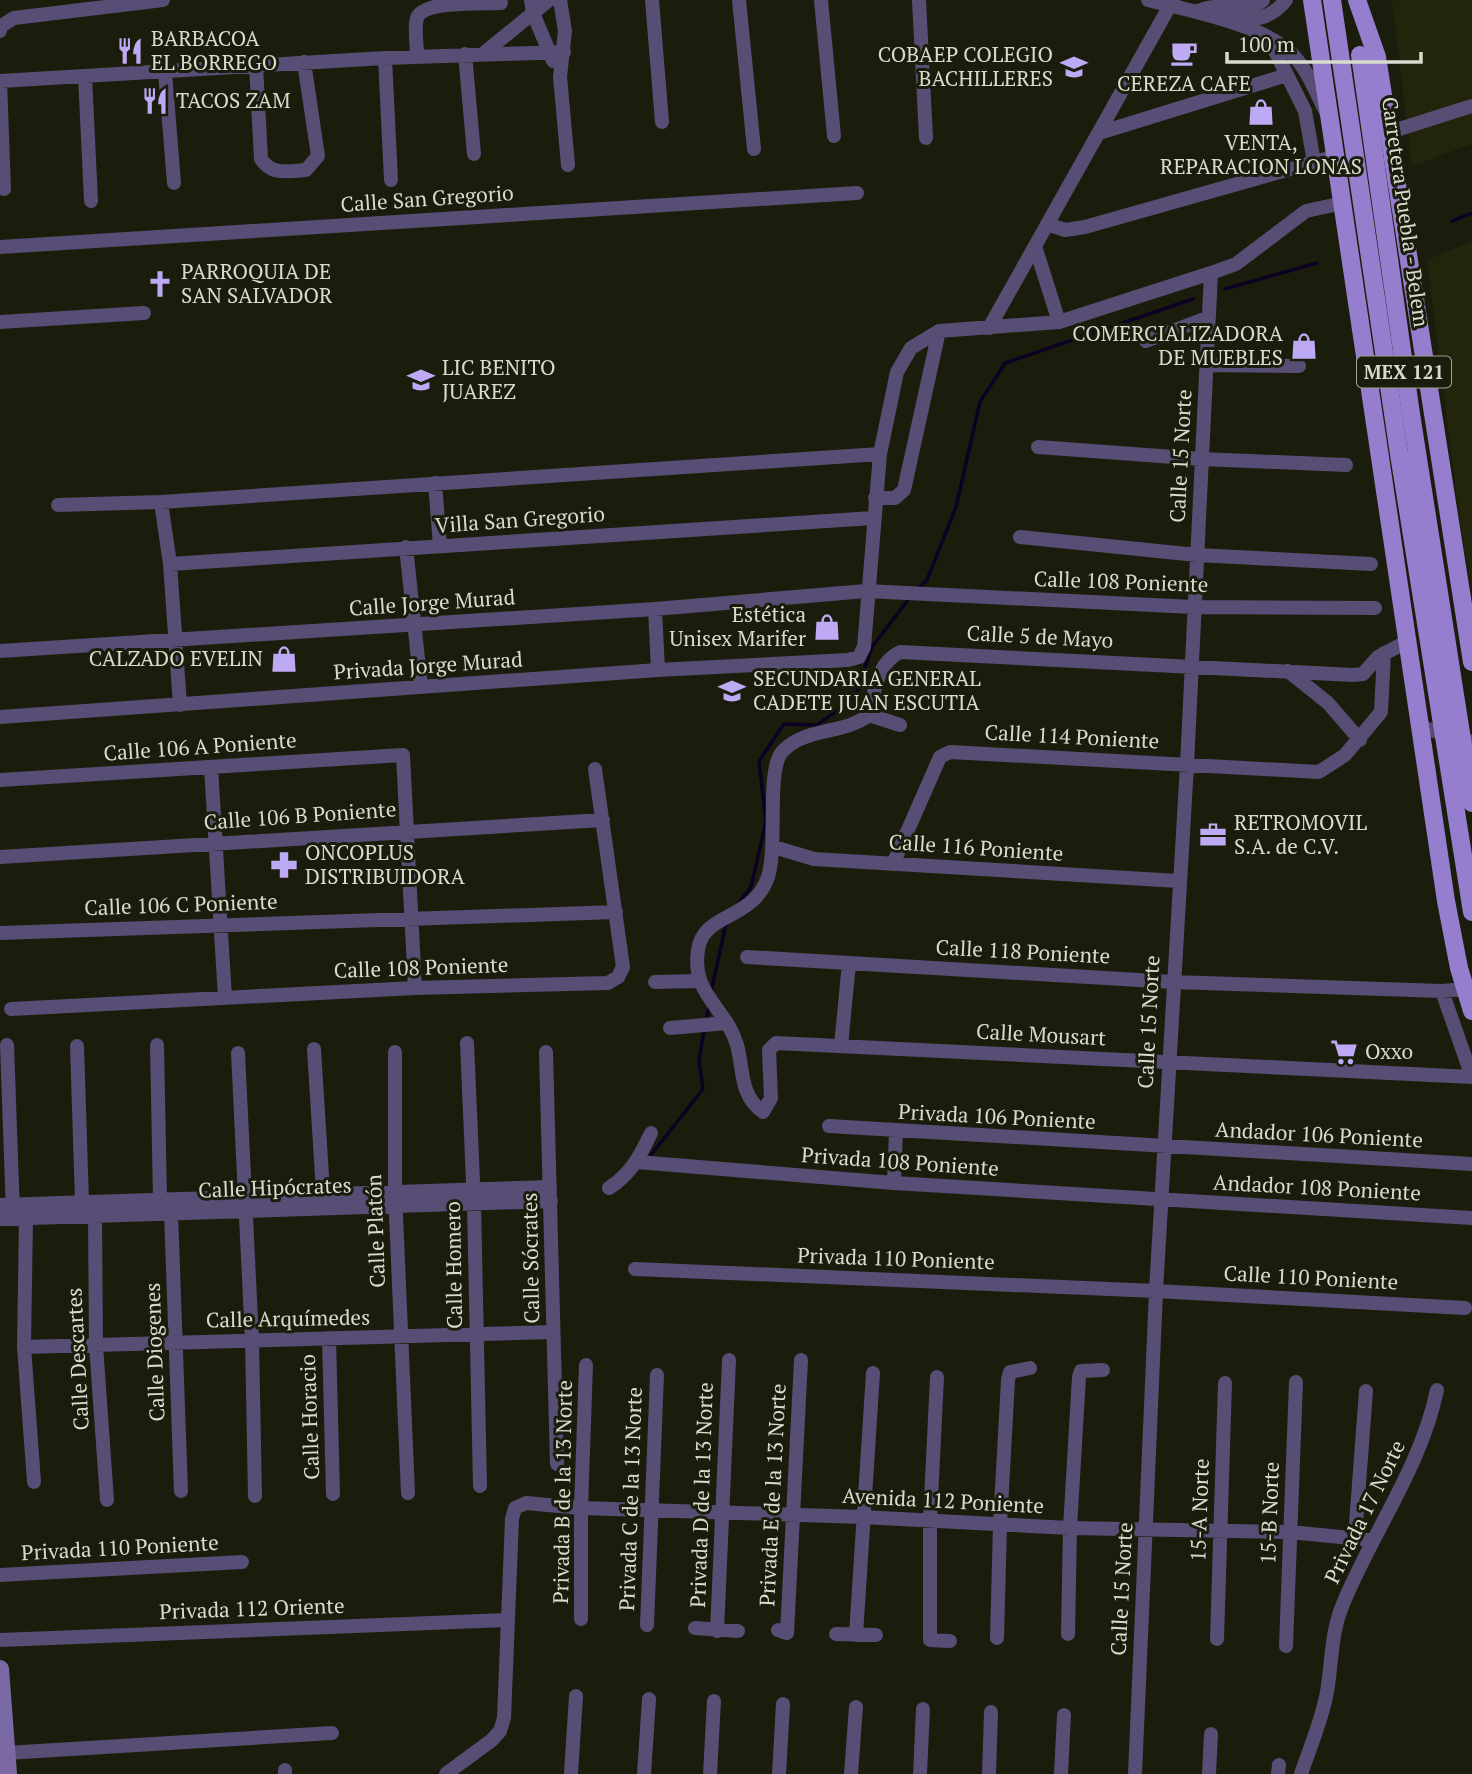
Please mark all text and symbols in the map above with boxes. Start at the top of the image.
scale bar [1227,21,1421,65]
place label: BARBACOA EL BORREGO [151,24,277,76]
text: 100 m [1238,30,1295,58]
restaurant icon: BARBACOA EL BORREGO [115,36,145,66]
cafe icon: CEREZA CAFE [1169,38,1199,68]
place label: COBAEP COLEGIO BACHILLERES [878,40,1053,92]
school or university icon: COBAEP COLEGIO BACHILLERES [1059,52,1089,82]
place label: CEREZA CAFE [1117,69,1251,97]
restaurant icon: TACOS ZAM [140,86,170,116]
place label: TACOS ZAM [176,86,290,114]
street label: Carretera Puebla - Belem [1376,95,1436,329]
shop icon: VENTA, REPARACION LONAS [1246,97,1276,127]
place label: VENTA, REPARACION LONAS [1160,128,1362,180]
street label: Calle San Gregorio [339,178,515,218]
place label: PARROQUIA DE SAN SALVADOR [181,257,333,309]
church icon: PARROQUIA DE SAN SALVADOR [145,269,175,299]
place label: COMERCIALIZADORA DE MUEBLES [1072,319,1284,371]
shop icon: COMERCIALIZADORA DE MUEBLES [1289,331,1319,361]
place label: LIC BENITO JUAREZ [442,353,555,405]
road number: MEX 121 [1357,356,1451,388]
school or university icon: LIC BENITO JUAREZ [406,365,436,395]
street label: Calle 15 Norte [1163,389,1197,523]
street label: Villa San Gregorio [434,499,606,539]
street label: Calle 108 Poniente [1033,564,1209,598]
street label: Calle Jorge Murad [348,582,516,622]
place label: Estética Unisex Marifer [669,600,806,652]
shop icon: Estética Unisex Marifer [812,612,842,642]
street label: Calle 5 de Mayo [966,618,1114,654]
place label: CALZADO EVELIN [89,644,263,672]
shop icon: CALZADO EVELIN [269,644,299,674]
street label: Privada Jorge Murad [332,644,524,686]
place label: SECUNDARIA GENERAL CADETE JUAN ESCUTIA [753,664,981,716]
school or university icon: SECUNDARIA GENERAL CADETE JUAN ESCUTIA [717,676,747,706]
street label: Calle 114 Poniente [984,717,1160,755]
street label: Calle 106 A Poniente [102,725,297,767]
street label: Calle 106 B Poniente [203,794,397,836]
place label: RETROMOVIL S.A. de C.V. [1234,808,1368,860]
office icon: RETROMOVIL S.A. de C.V. [1198,820,1228,850]
street label: Calle 116 Poniente [888,827,1064,867]
place label: ONCOPLUS DISTRIBUIDORA [305,838,465,890]
pharmacy icon: ONCOPLUS DISTRIBUIDORA [269,850,299,880]
street label: Calle 106 C Poniente [84,887,278,921]
street label: Calle 118 Poniente [935,932,1111,970]
street label: Calle 108 Poniente [333,950,509,984]
street label: Calle 15 Norte [1131,955,1165,1089]
street label: Calle Mousart [975,1017,1107,1051]
supermarket icon: Oxxo [1329,1037,1359,1067]
place label: Oxxo [1365,1037,1413,1065]
street label: Privada 106 Poniente [898,1097,1097,1135]
street label: Andador 106 Poniente [1215,1115,1424,1153]
street label: Privada 108 Poniente [800,1140,1000,1182]
street label: Andador 108 Poniente [1213,1168,1422,1206]
street label: Calle Hipócrates [198,1170,352,1204]
street label: Calle Platón [359,1173,391,1288]
street label: Calle Sócrates [515,1192,545,1324]
street label: Calle Homero [438,1201,468,1329]
street label: Privada 110 Poniente [797,1241,995,1275]
street label: Calle 110 Poniente [1223,1258,1399,1296]
street label: Calle Diogenes [138,1282,170,1422]
street label: Calle Descartes [59,1287,95,1431]
street label: Calle Arquímedes [206,1303,370,1333]
street label: Calle Horacio [293,1354,325,1480]
street label: Privada B de la 13 Norte [546,1380,578,1604]
street label: Privada D de la 13 Norte [683,1382,719,1608]
street label: Privada E de la 13 Norte [752,1383,792,1607]
street label: Privada C de la 13 Norte [612,1386,648,1612]
street label: Privada 17 Norte [1317,1435,1411,1588]
street label: 15-A Norte [1183,1458,1215,1562]
street label: 15-B Norte [1253,1461,1285,1565]
street label: Avenida 112 Poniente [841,1481,1045,1519]
street label: Calle 15 Norte [1104,1522,1138,1656]
street label: Privada 110 Poniente [20,1528,219,1566]
street label: Privada 112 Oriente [159,1591,345,1625]

